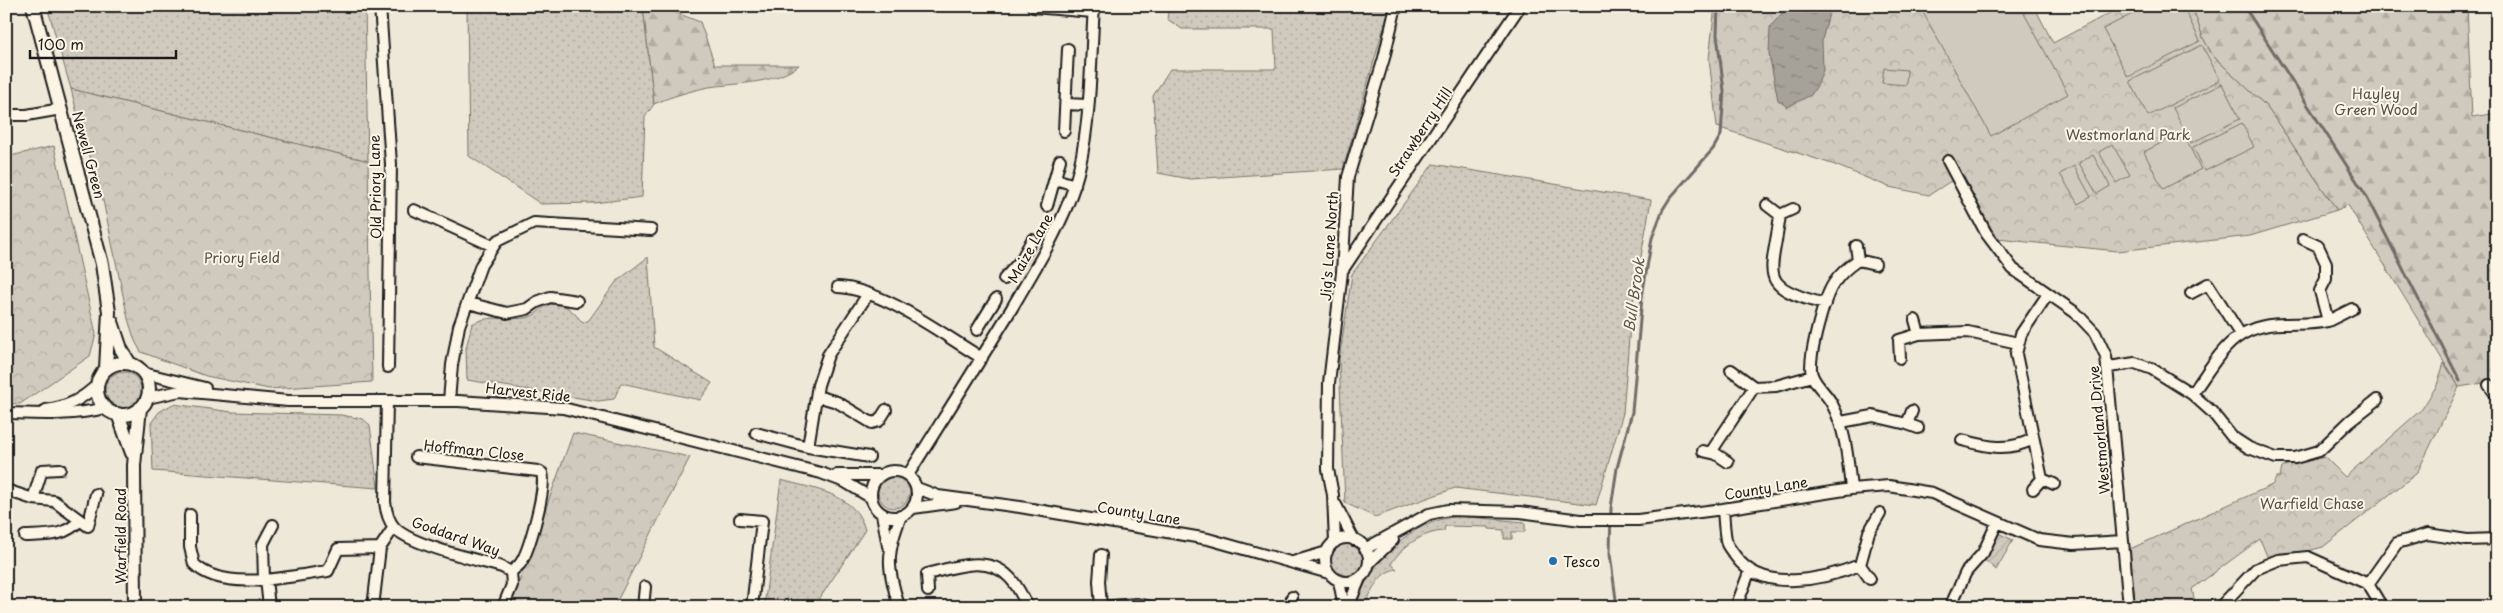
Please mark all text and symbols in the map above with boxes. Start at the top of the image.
scale bar [30,28,176,60]
text: 100 m [38,32,84,55]
street label: Strawberry Hill [1383,83,1457,181]
park label: Hayley Green Wood [2334,83,2418,120]
street label: Newell Green [67,109,111,201]
park label: Westmorland Park [2066,124,2191,145]
street label: Old Priory Lane [364,135,386,239]
street label: Jig's Lane North [1315,190,1343,302]
street label: Maize Lane [1002,209,1058,287]
park label: Priory Field [204,247,280,268]
water label: Bull Brook [1616,255,1650,334]
street label: Westmorland Drive [2083,365,2115,495]
street label: Harvest Ride [484,377,572,407]
street label: Hoffman Close [423,434,525,466]
street label: County Lane [1723,471,1809,505]
street label: Warfield Road [110,488,131,584]
park label: Warfield Chase [2260,493,2364,514]
street label: County Lane [1096,496,1182,530]
street label: Goddard Way [409,511,503,561]
place label: Tesco [1563,551,1600,572]
marker: Tesco [1547,555,1559,567]

